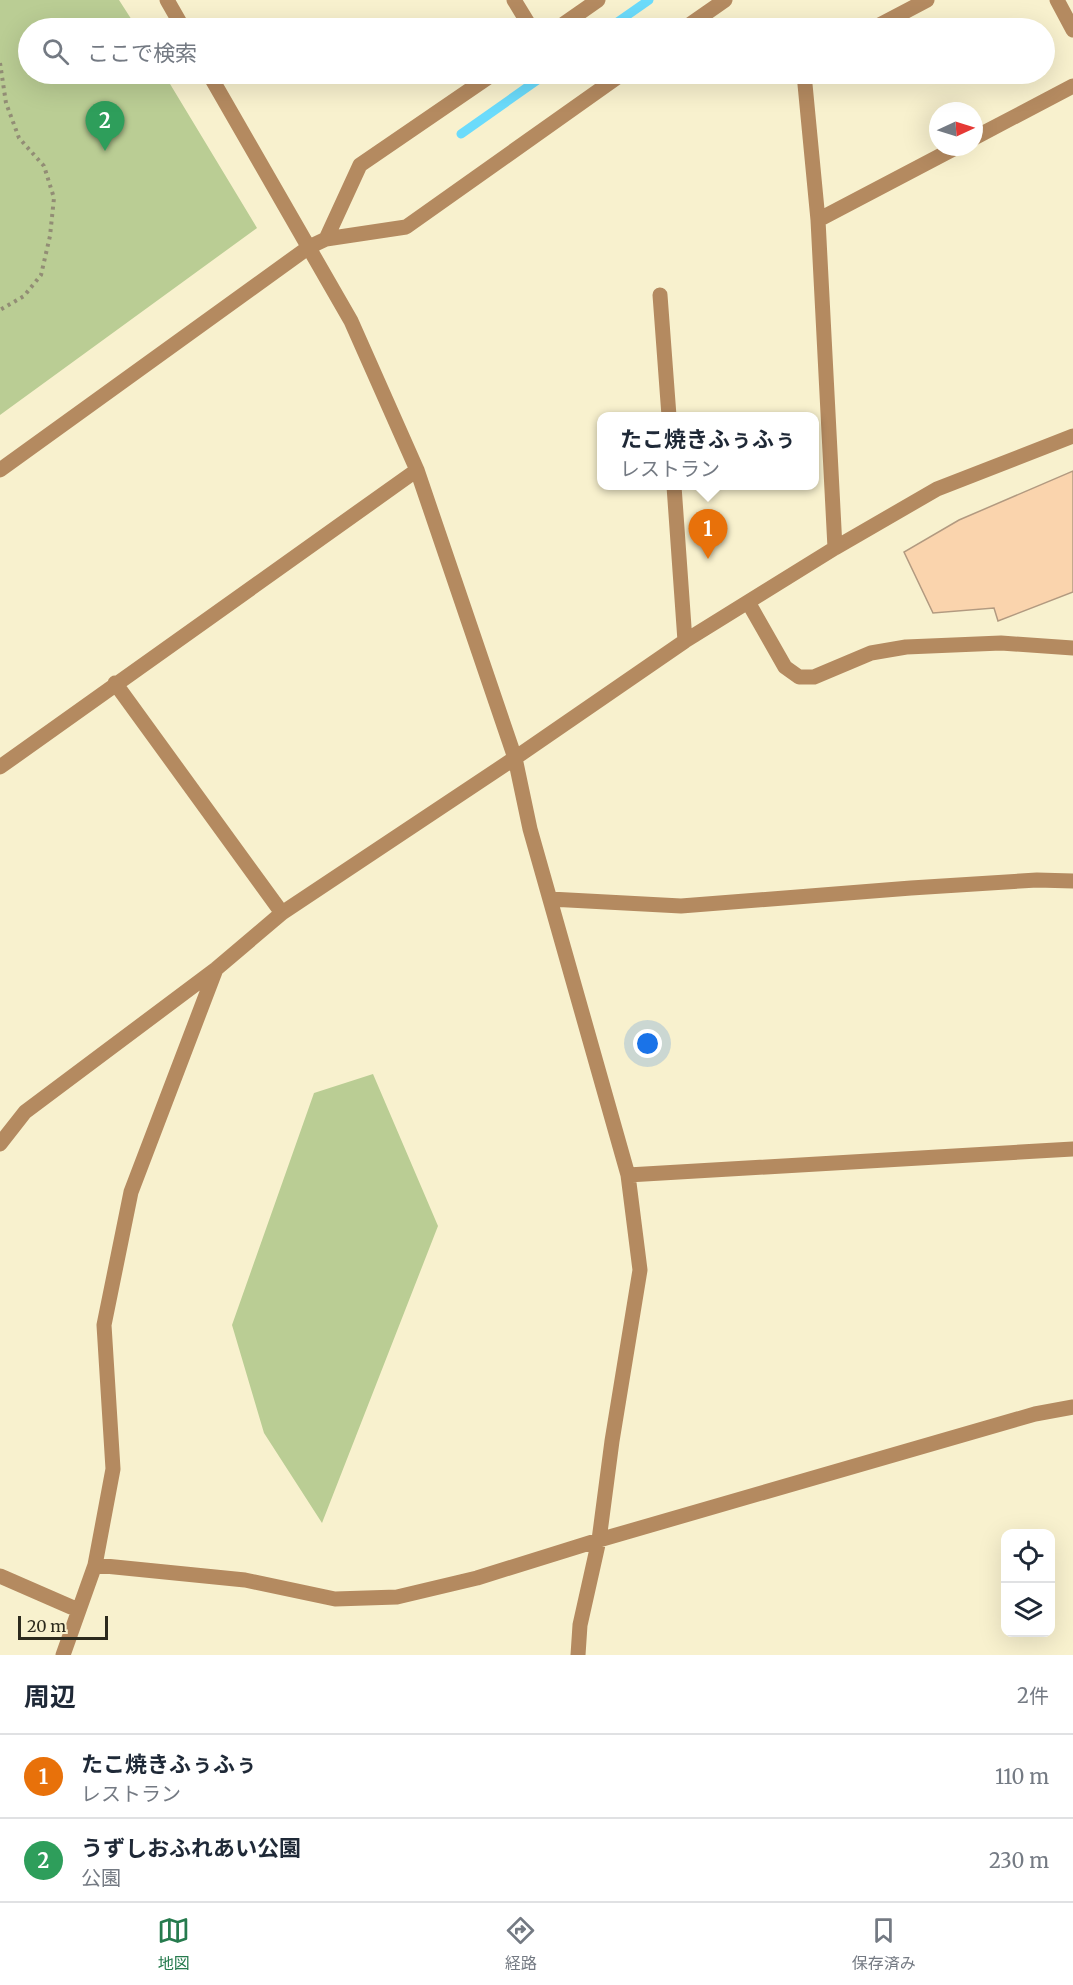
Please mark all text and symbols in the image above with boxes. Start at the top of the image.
search box [18,18,1055,84]
icon: search [39,35,72,68]
text: ここで検索 [87,39,197,67]
pin: 2 [86,102,124,151]
north arrow [929,102,983,156]
popup [597,412,819,490]
text: たこ焼きふぅふぅ [620,425,796,453]
text: レストラン [620,456,720,481]
pin: 1 [688,510,728,559]
your location [633,1029,662,1058]
map controls [1001,1529,1055,1637]
button: locate [1001,1529,1055,1583]
button: layers [1001,1583,1055,1637]
scale bar [18,1613,108,1640]
text: 20 m [27,1616,66,1636]
text: 周辺 [24,1680,76,1713]
text: 2件 [1017,1683,1049,1708]
text: たこ焼きふぅふぅ [81,1750,257,1778]
text: 1 [39,1764,48,1789]
text: 110 m [995,1764,1049,1789]
text: レストラン [81,1781,181,1806]
text: うずしおふれあい公園 [81,1834,301,1862]
text: 2 [38,1848,49,1873]
text: 230 m [989,1848,1049,1873]
text: 公園 [81,1865,121,1890]
tab: 地図 [157,1914,190,1974]
tab: 経路 [504,1914,537,1974]
tab: 保存済み [852,1914,916,1974]

